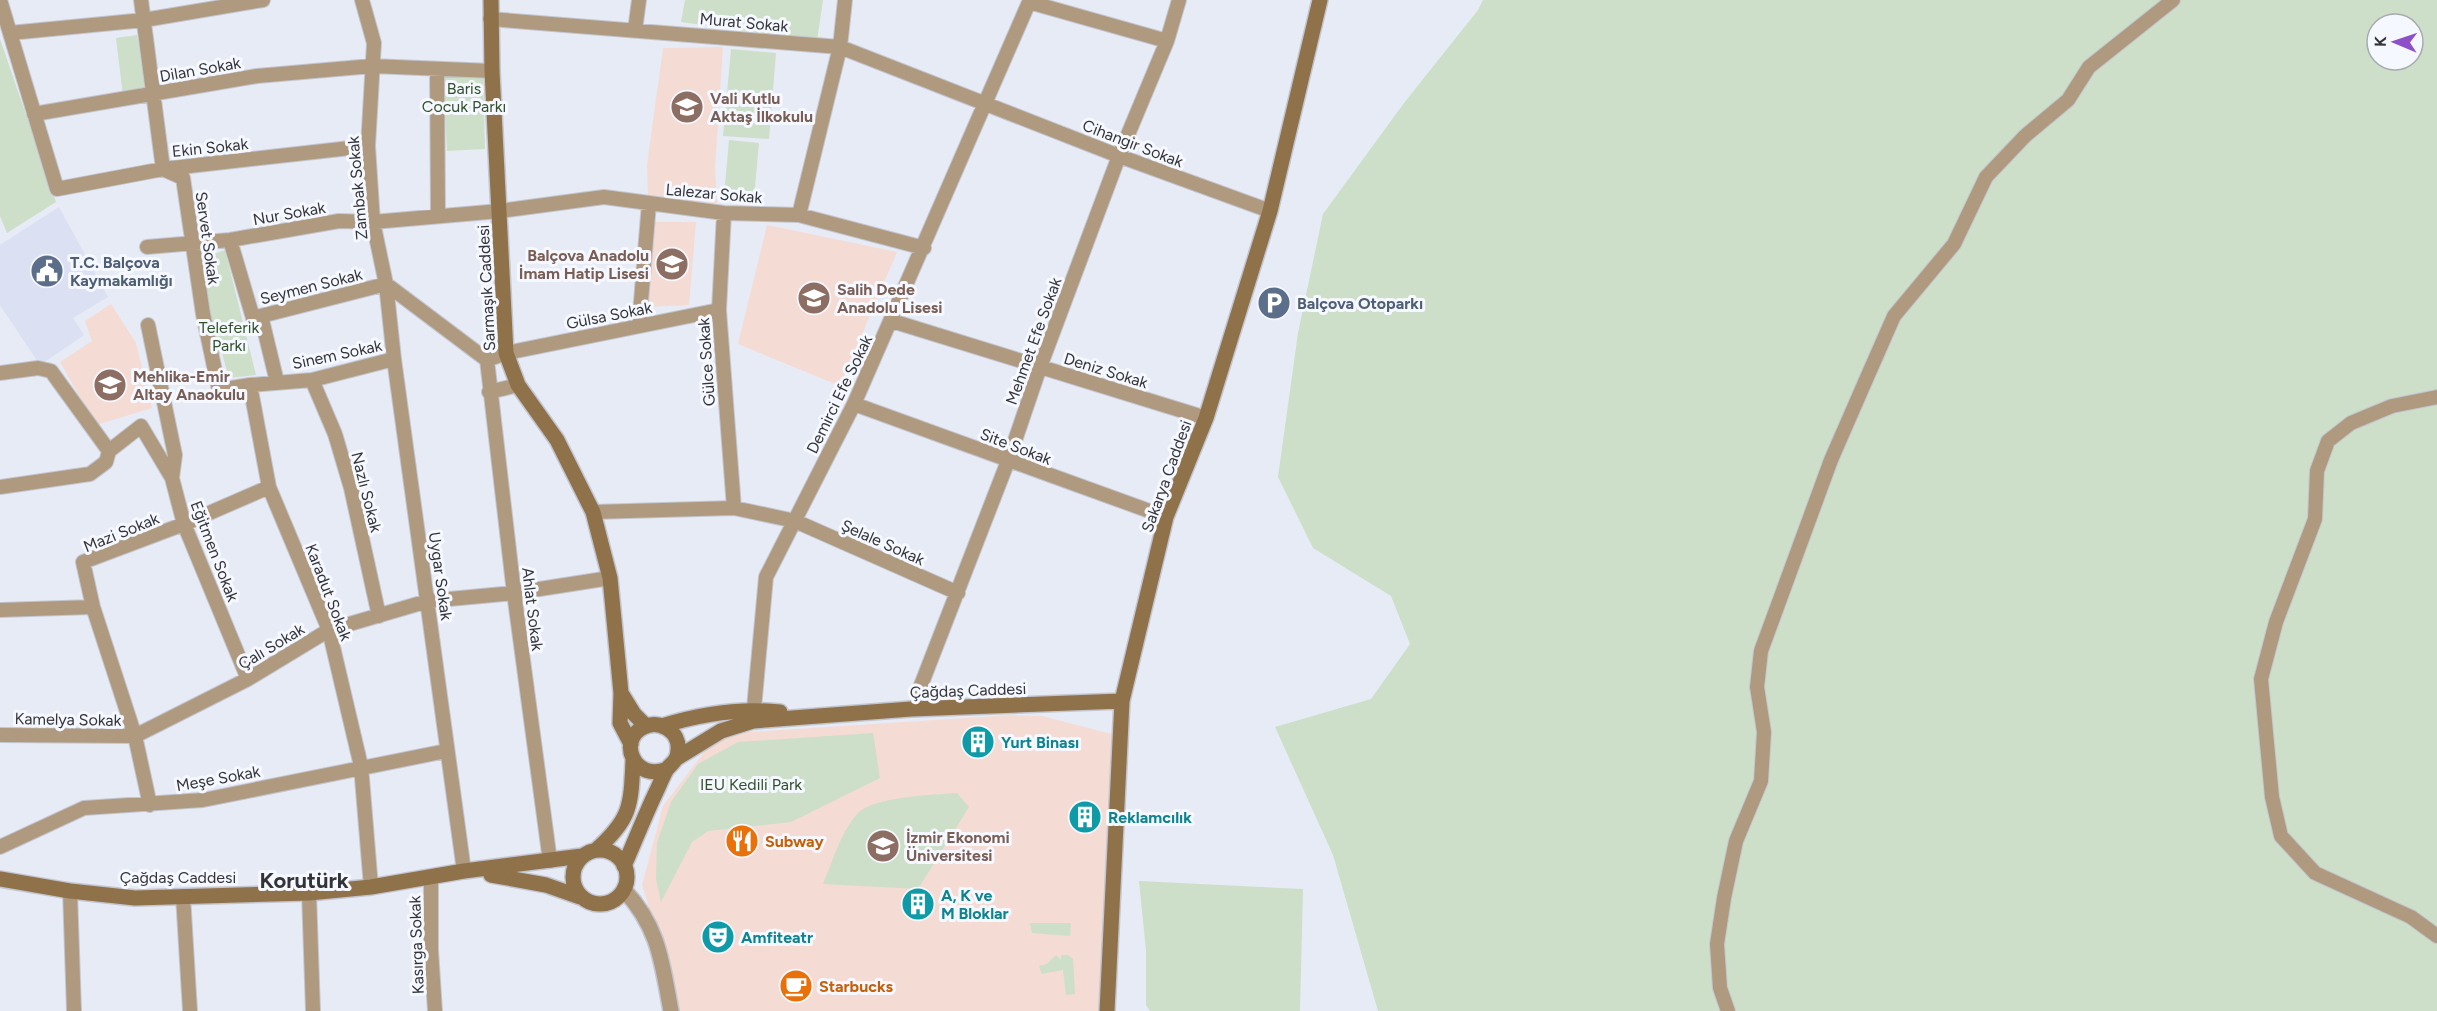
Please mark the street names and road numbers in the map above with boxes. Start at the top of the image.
street label: Murat Sokak [699,9,789,36]
street label: Dilan Sokak [158,53,242,86]
street label: Cihangir Sokak [1080,116,1186,171]
street label: Ekin Sokak [171,134,249,161]
street label: Zambak Sokak [343,135,371,241]
street label: Lalezar Sokak [665,180,763,207]
street label: Servet Sokak [192,190,223,286]
street label: Nur Sokak [251,198,327,229]
street label: Sarmaşık Caddesi [474,224,499,352]
street label: Seymen Sokak [258,265,364,308]
street label: Mehmet Efe Sokak [1002,275,1065,407]
street label: Gülsa Sokak [565,298,654,333]
street label: Gülce Sokak [694,317,719,407]
street label: Demirci Efe Sokak [803,332,876,457]
street label: Sinem Sokak [290,336,384,373]
street label: Deniz Sokak [1062,349,1150,392]
street label: Sakarya Caddesi [1137,418,1196,535]
street label: Site Sokak [977,424,1054,469]
street label: Nazlı Sokak [347,450,386,535]
street label: Eğitmen Sokak [187,498,243,605]
street label: Mazi Sokak [81,509,162,556]
street label: Şelale Sokak [838,516,928,569]
street label: Uygar Sokak [425,531,456,622]
street label: Karadut Sokak [301,541,356,644]
street label: Ahlat Sokak [518,566,547,652]
street label: Çalı Sokak [235,619,308,673]
street label: Çağdaş Caddesi [909,679,1027,702]
street label: Kamelya Sokak [15,709,122,730]
street label: Meşe Sokak [175,762,262,795]
street label: Çağdaş Caddesi [120,868,236,887]
street label: Kasırga Sokak [405,895,428,995]

